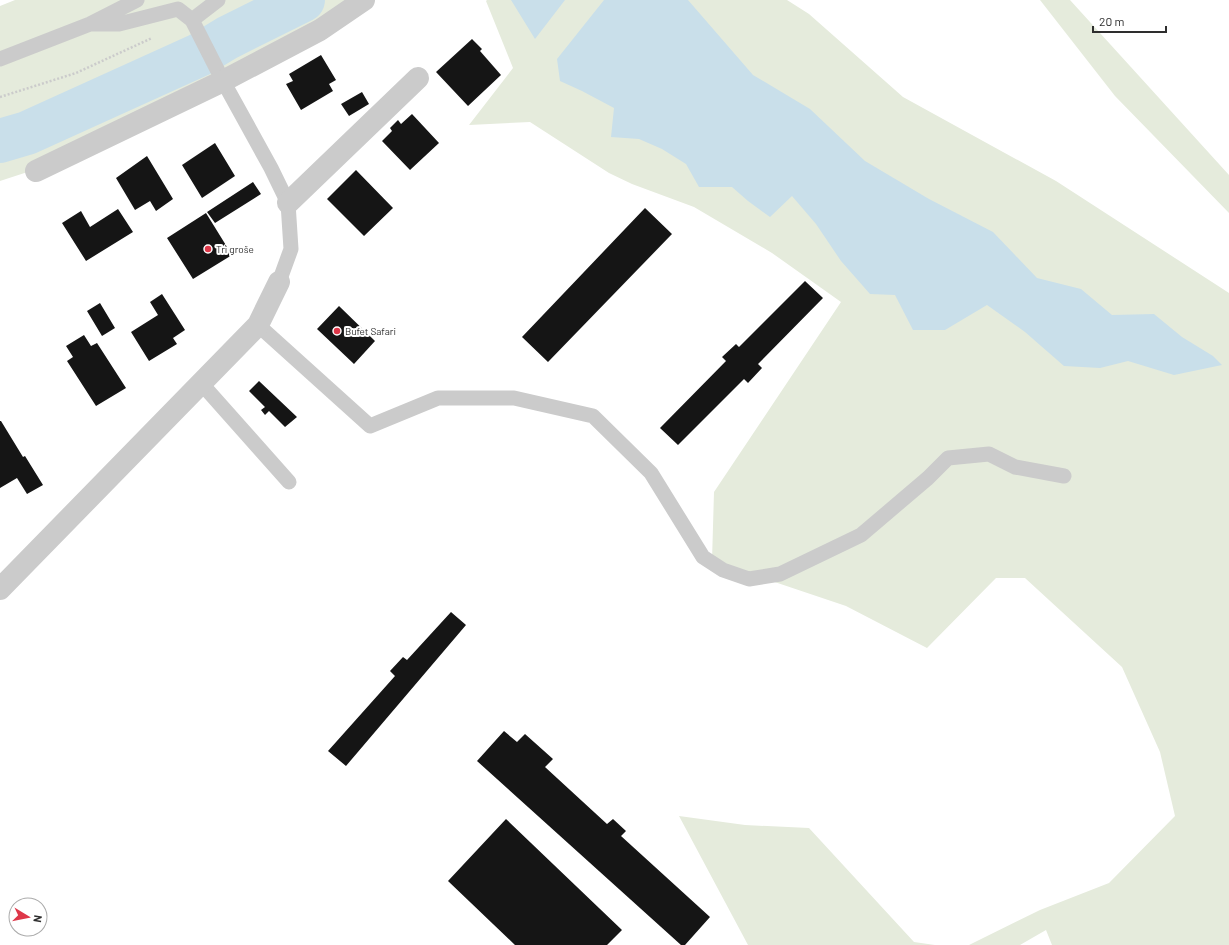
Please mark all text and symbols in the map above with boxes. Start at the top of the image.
scale bar [1093,8,1166,34]
text: 20 m [1099,14,1125,28]
place label: Tri groše [216,243,254,255]
marker: Tri groše [203,244,213,254]
place label: Bufet Safari [345,325,396,337]
marker: Bufet Safari [332,326,342,336]
north arrow [8,897,48,937]
text: N [31,914,45,924]

